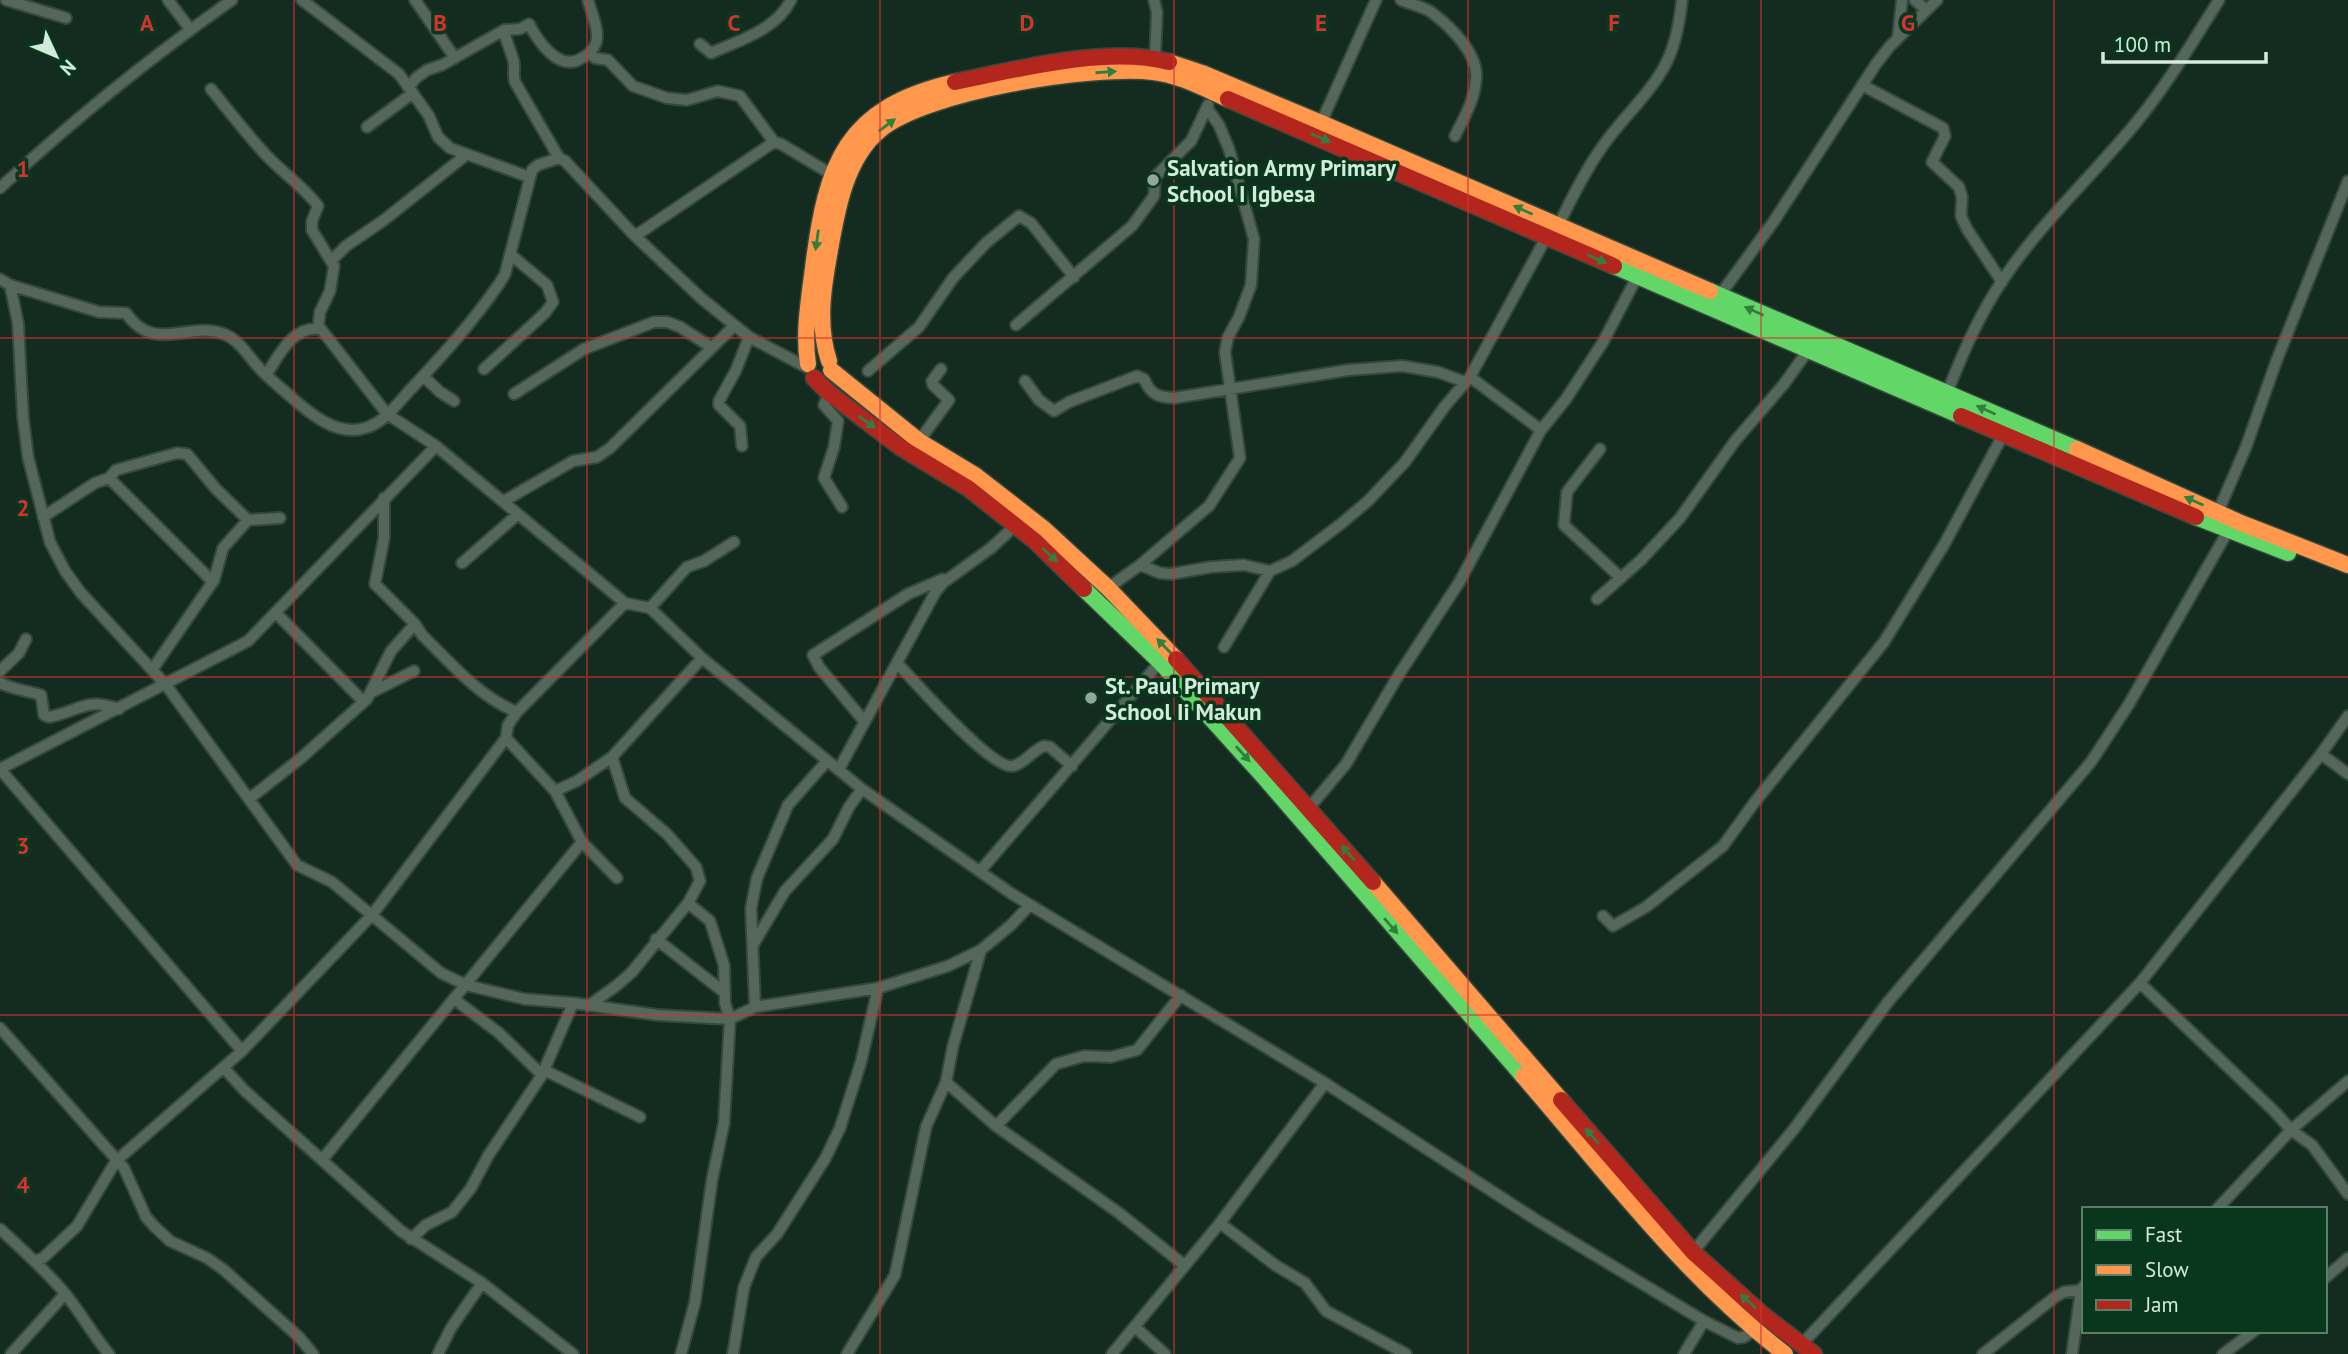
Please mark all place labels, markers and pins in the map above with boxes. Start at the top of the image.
place label: Salvation Army Primary School I Igbesa [1167,153,1397,208]
marker: Salvation Army Primary School I Igbesa [1145,172,1161,188]
place label: St. Paul Primary School Ii Makun [1105,671,1262,726]
marker: St. Paul Primary School Ii Makun [1083,690,1099,706]

